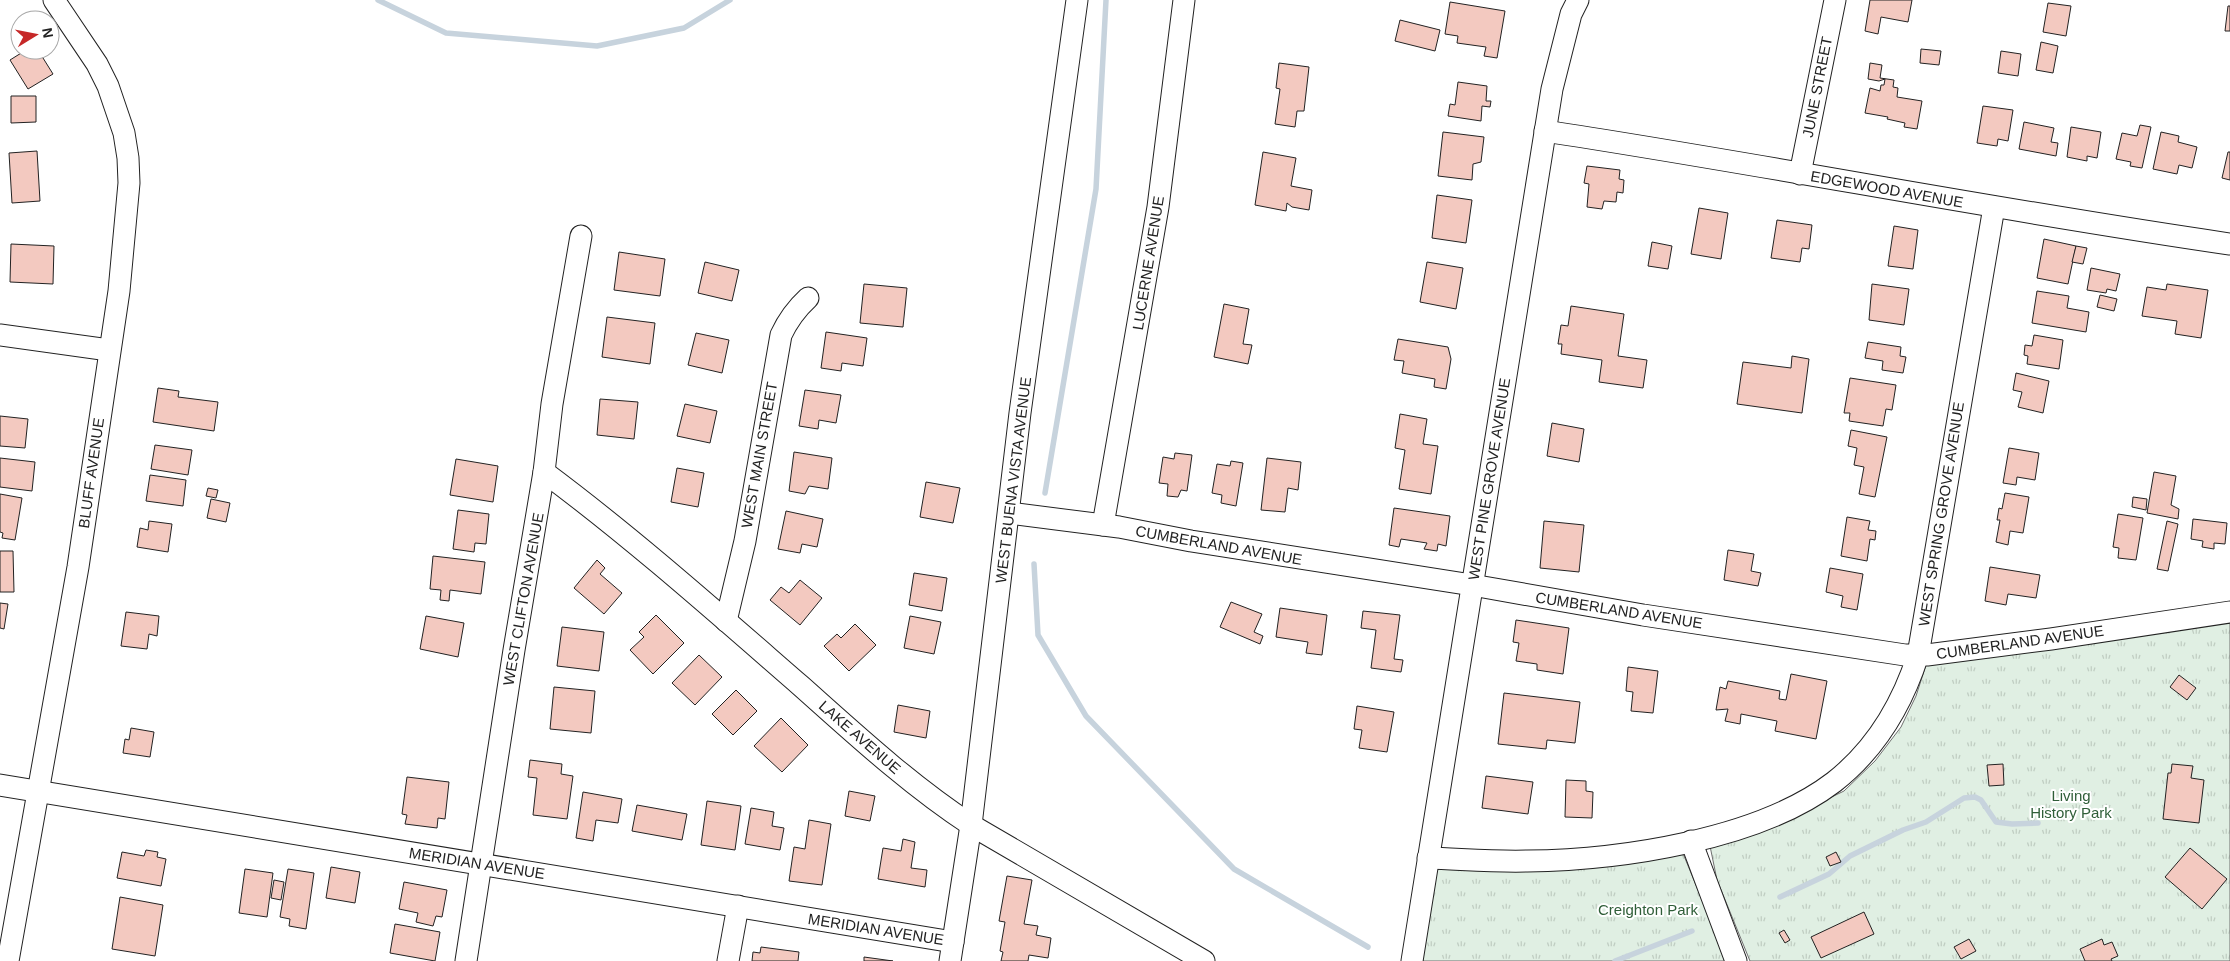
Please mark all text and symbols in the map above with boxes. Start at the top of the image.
north arrow [10,10,60,60]
text: N [39,26,57,39]
street label: JUNE STREET [1799,35,1835,139]
street label: EDGEWOOD AVENUE [1809,167,1965,211]
street label: LUCERNE AVENUE [1129,195,1167,331]
street label: WEST BUENA VISTA AVENUE [992,376,1034,584]
street label: WEST PINE GROVE AVENUE [1465,377,1513,581]
street label: WEST MAIN STREET [738,381,780,529]
street label: WEST SPRING GROVE AVENUE [1915,401,1967,627]
street label: BLUFF AVENUE [75,417,107,529]
street label: WEST CLIFTON AVENUE [499,511,547,687]
street label: CUMBERLAND AVENUE [1134,522,1304,568]
street label: CUMBERLAND AVENUE [1534,588,1704,632]
street label: CUMBERLAND AVENUE [1935,622,2105,662]
street label: LAKE AVENUE [816,697,904,777]
park label: Living History Park [2030,787,2112,821]
street label: MERIDIAN AVENUE [408,844,546,882]
park label: Creighton Park [1598,901,1699,918]
street label: MERIDIAN AVENUE [807,910,945,948]

